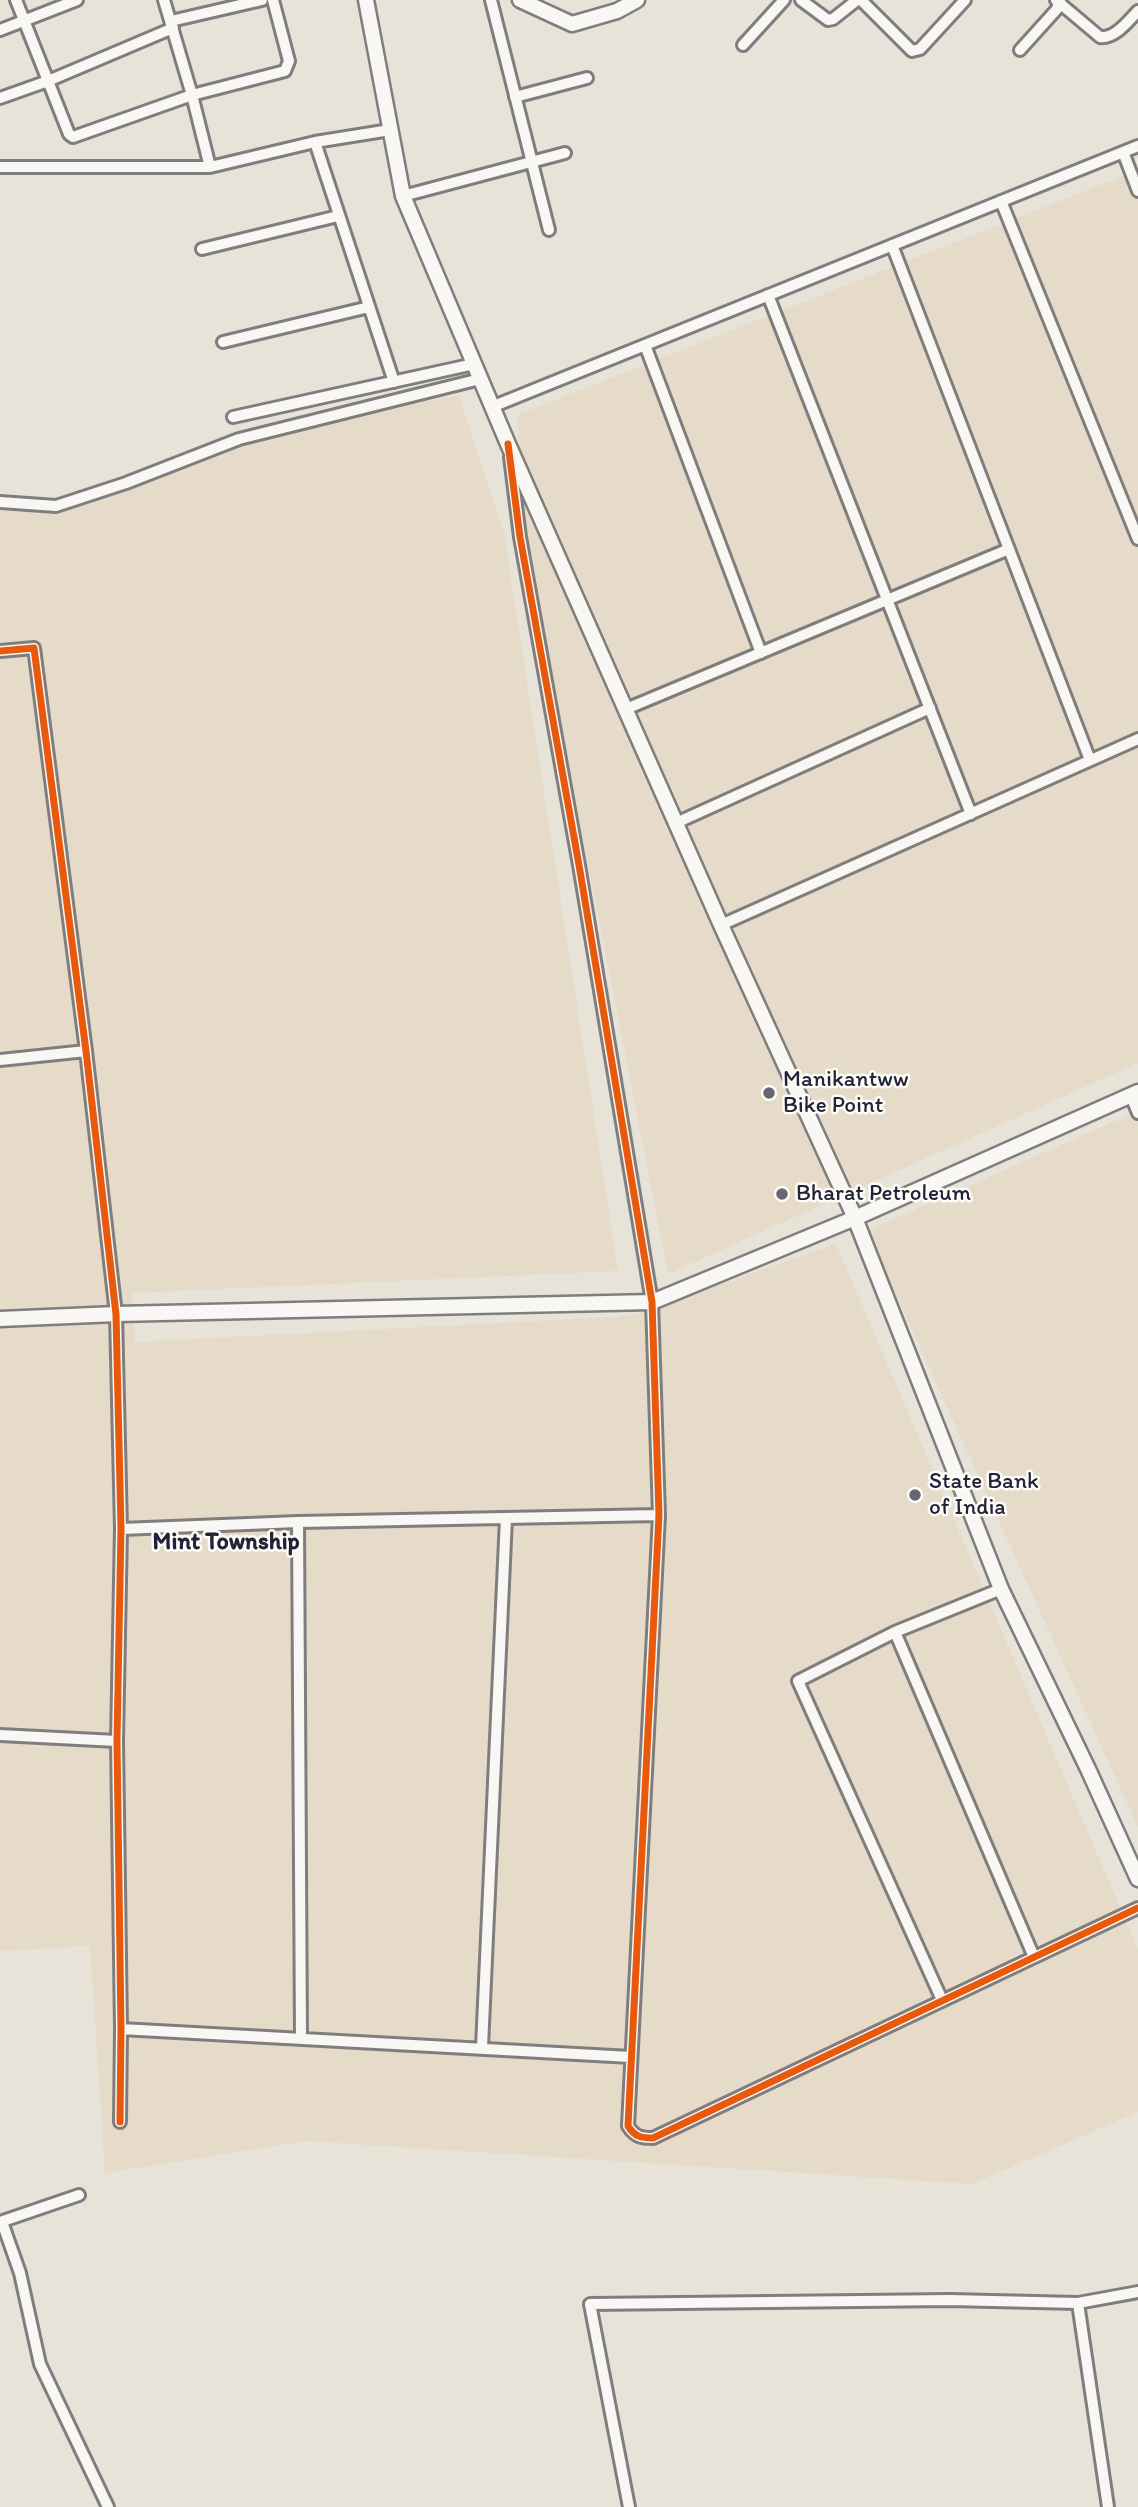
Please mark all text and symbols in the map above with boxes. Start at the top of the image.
place label: Manikantww Bike Point [783,1066,909,1120]
marker: Manikantww Bike Point [761,1085,777,1101]
place label: Bharat Petroleum [796,1180,971,1208]
marker: Bharat Petroleum [774,1186,790,1202]
place label: State Bank of India [929,1468,1039,1522]
marker: State Bank of India [907,1487,923,1503]
district label: Mint Township [152,1529,300,1557]

